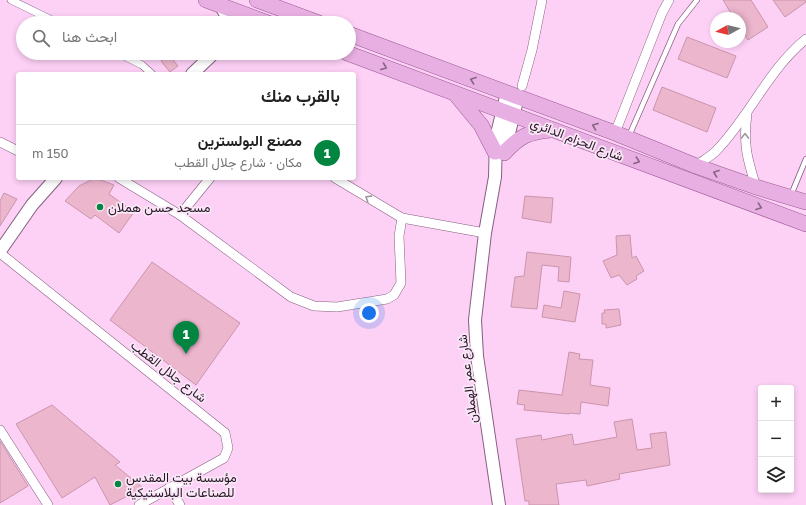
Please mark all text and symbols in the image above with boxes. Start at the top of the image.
north arrow [710,12,746,48]
search box [16,16,356,60]
icon: search [30,27,52,49]
text: ابحث هنا [62,27,117,45]
one-way arrow [380,62,387,70]
one-way arrow [469,77,476,85]
text: بالقرب منك [261,85,340,106]
street label: شارع الحزام الدائري [527,114,626,167]
one-way arrow [591,122,598,130]
text: مصنع البولسترين [198,131,302,149]
one-way arrow [741,133,749,139]
text: 150 m [32,145,69,161]
text: 1 [324,145,330,161]
text: مكان · شارع جلال القطب [174,154,302,170]
one-way arrow [633,157,640,165]
one-way arrow [712,169,719,178]
one-way arrow [366,196,373,203]
place label: مسجد حسن هملان [108,199,210,216]
marker: مسجد حسن هملان [95,202,105,212]
one-way arrow [755,202,762,210]
your location [359,303,379,323]
pin: 1 [173,321,199,354]
street label: شارع عمر الهملان [454,334,482,424]
street label: شارع جلال القطب [127,337,210,407]
map controls [758,385,794,493]
button: + [758,385,794,421]
button: − [758,421,794,457]
button: layers [758,457,794,493]
place label: مؤسسة بيت المقدس للصناعات البلاستيكية [126,469,237,500]
marker: مؤسسة بيت المقدس للصناعات البلاستيكية [113,479,123,489]

